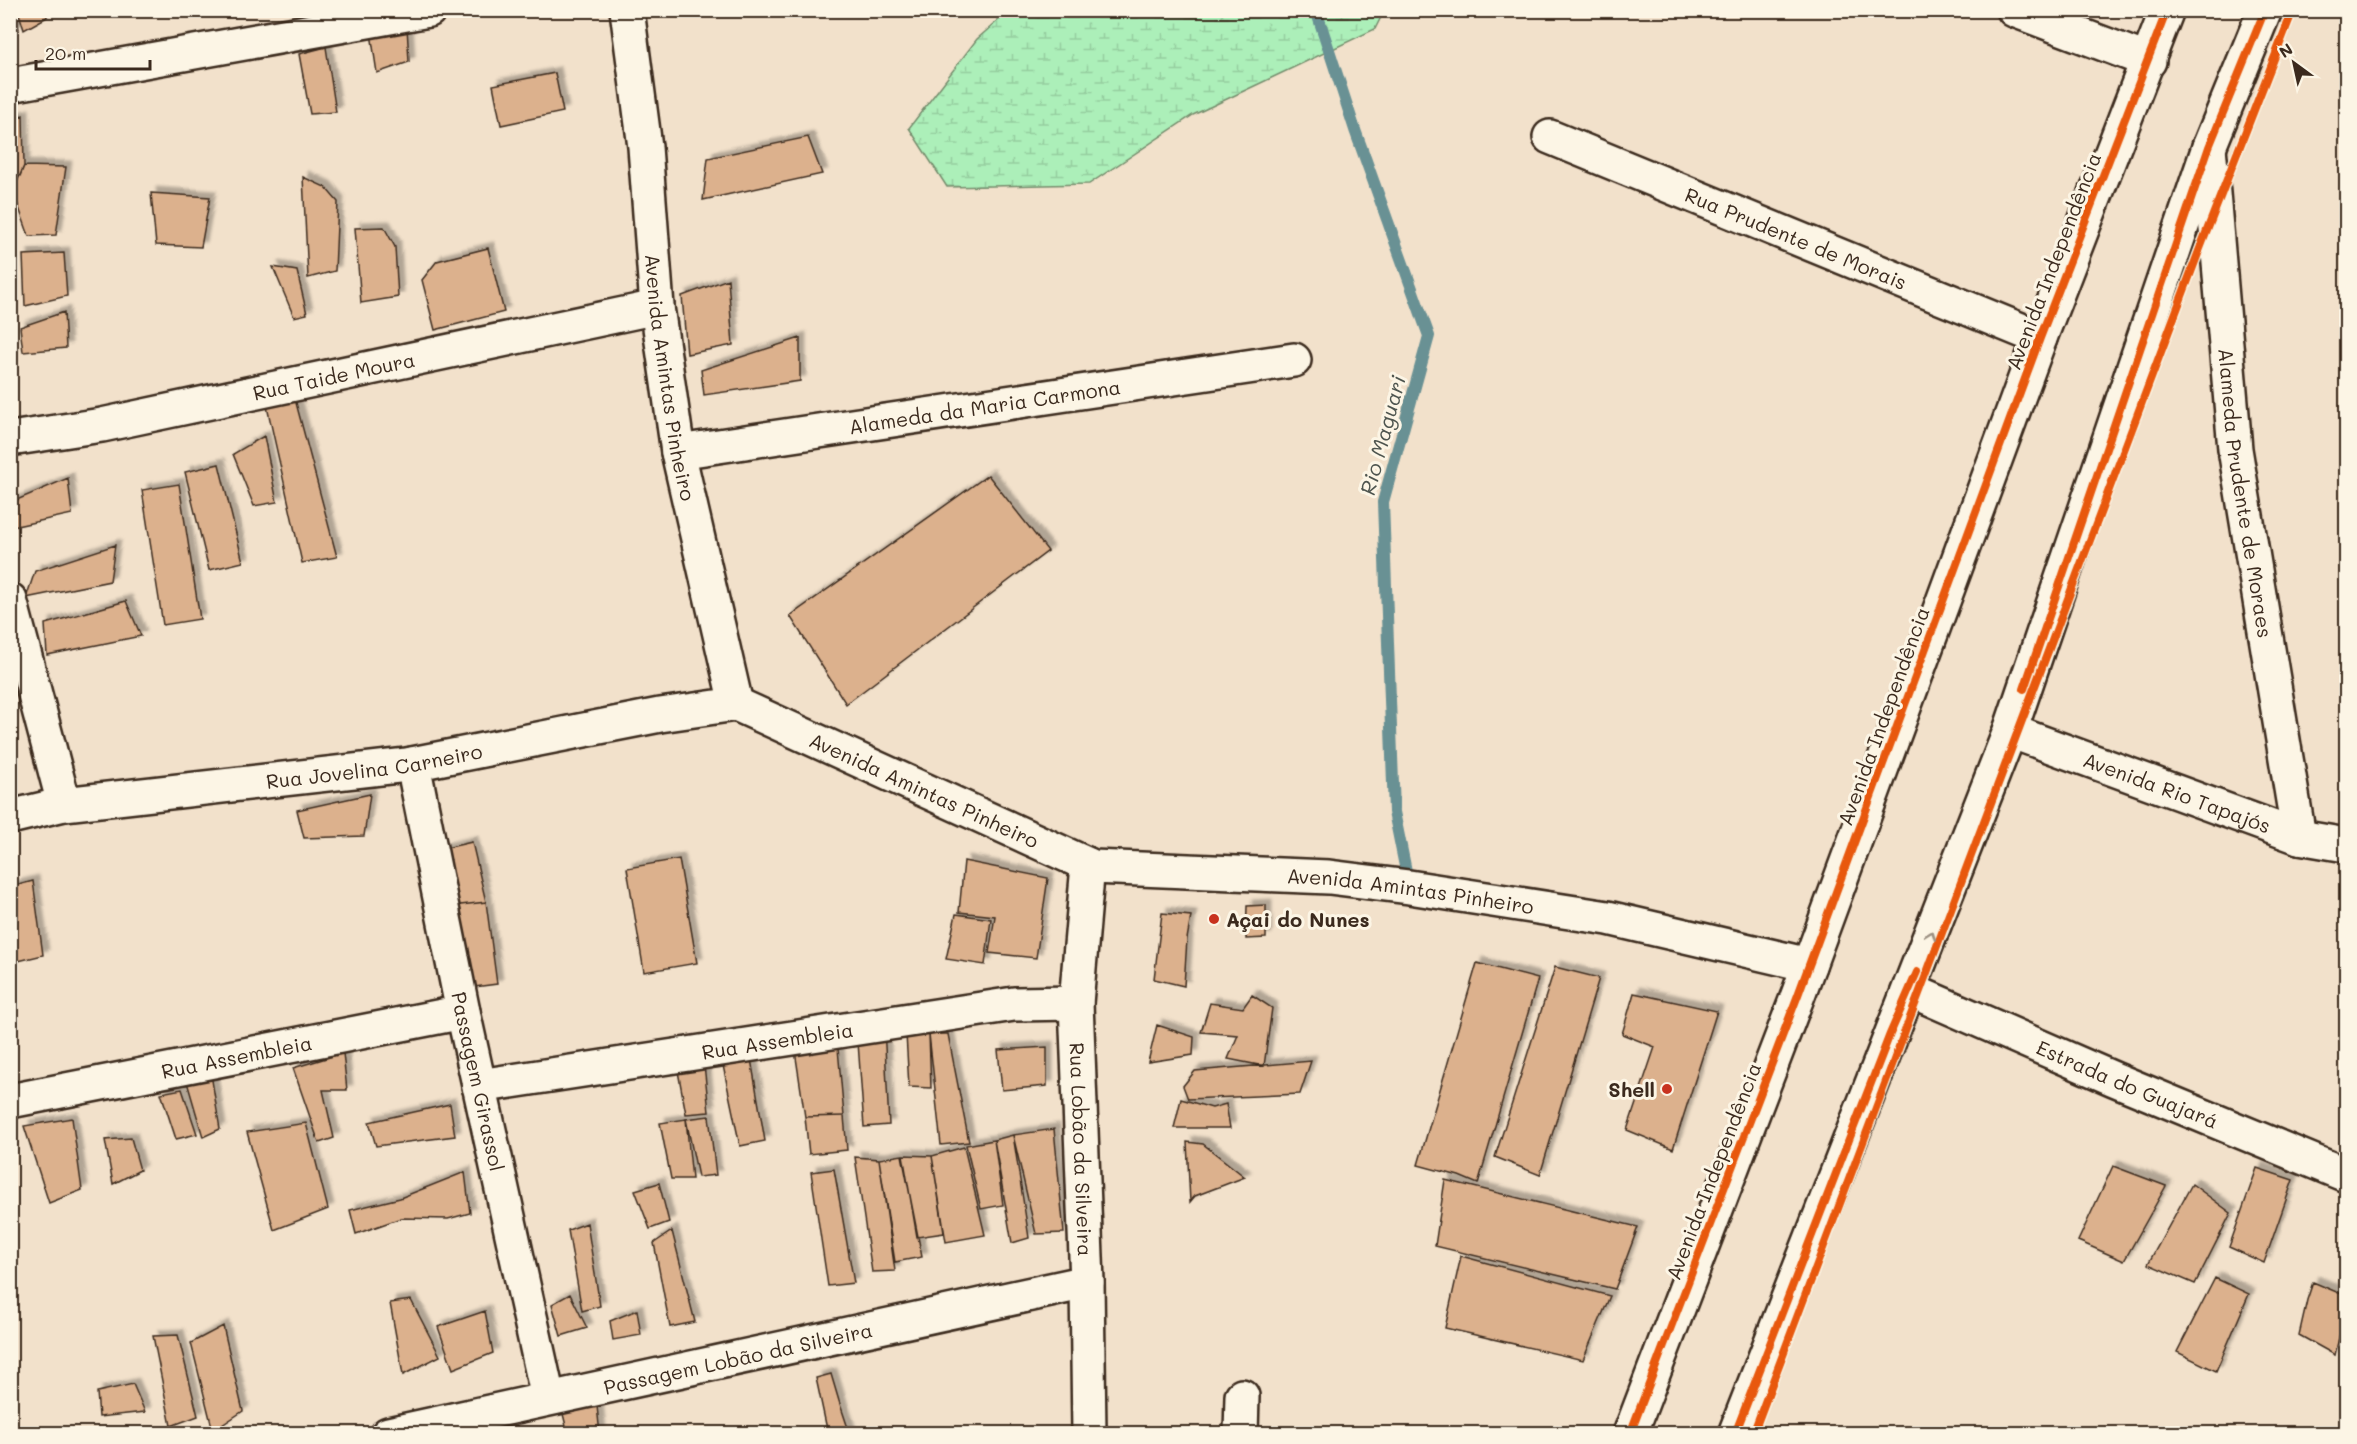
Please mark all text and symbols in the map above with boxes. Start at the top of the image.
scale bar [36,33,150,71]
north arrow [2264,33,2324,93]
text: N [2275,38,2296,62]
text: 20 m [45,41,86,65]
street label: Avenida Independência [2000,149,2106,373]
street label: Rua Prudente de Morais [1681,181,1911,295]
street label: Avenida Amintas Pinheiro [640,253,702,503]
street label: Rua Taide Moura [250,346,417,406]
street label: Alameda Prudente de Moraes [2213,347,2279,640]
water label: Rio Maguari [1353,372,1411,498]
street label: Alameda da Maria Carmona [847,373,1122,439]
street label: Avenida Independência [1831,603,1935,829]
street label: Avenida Amintas Pinheiro [806,726,1043,854]
street label: Rua Jovelina Carneiro [265,737,484,794]
street label: Avenida Rio Tapajós [2080,746,2274,839]
street label: Avenida Amintas Pinheiro [1286,862,1536,919]
place label: Açai do Nunes [1226,906,1369,932]
marker: Açai do Nunes [1207,912,1221,926]
one-way arrow [1924,931,1936,942]
street label: Passagem Girassol [446,989,511,1173]
street label: Rua Assembleia [700,1016,855,1065]
street label: Rua Assembleia [159,1029,314,1084]
street label: Estrada do Guajará [2033,1034,2222,1134]
street label: Rua Lobão da Silveira [1065,1042,1099,1257]
street label: Avenida Independência [1660,1059,1766,1283]
place label: Shell [1608,1076,1655,1102]
marker: Shell [1660,1082,1674,1096]
street label: Passagem Lobão da Silveira [601,1316,875,1400]

